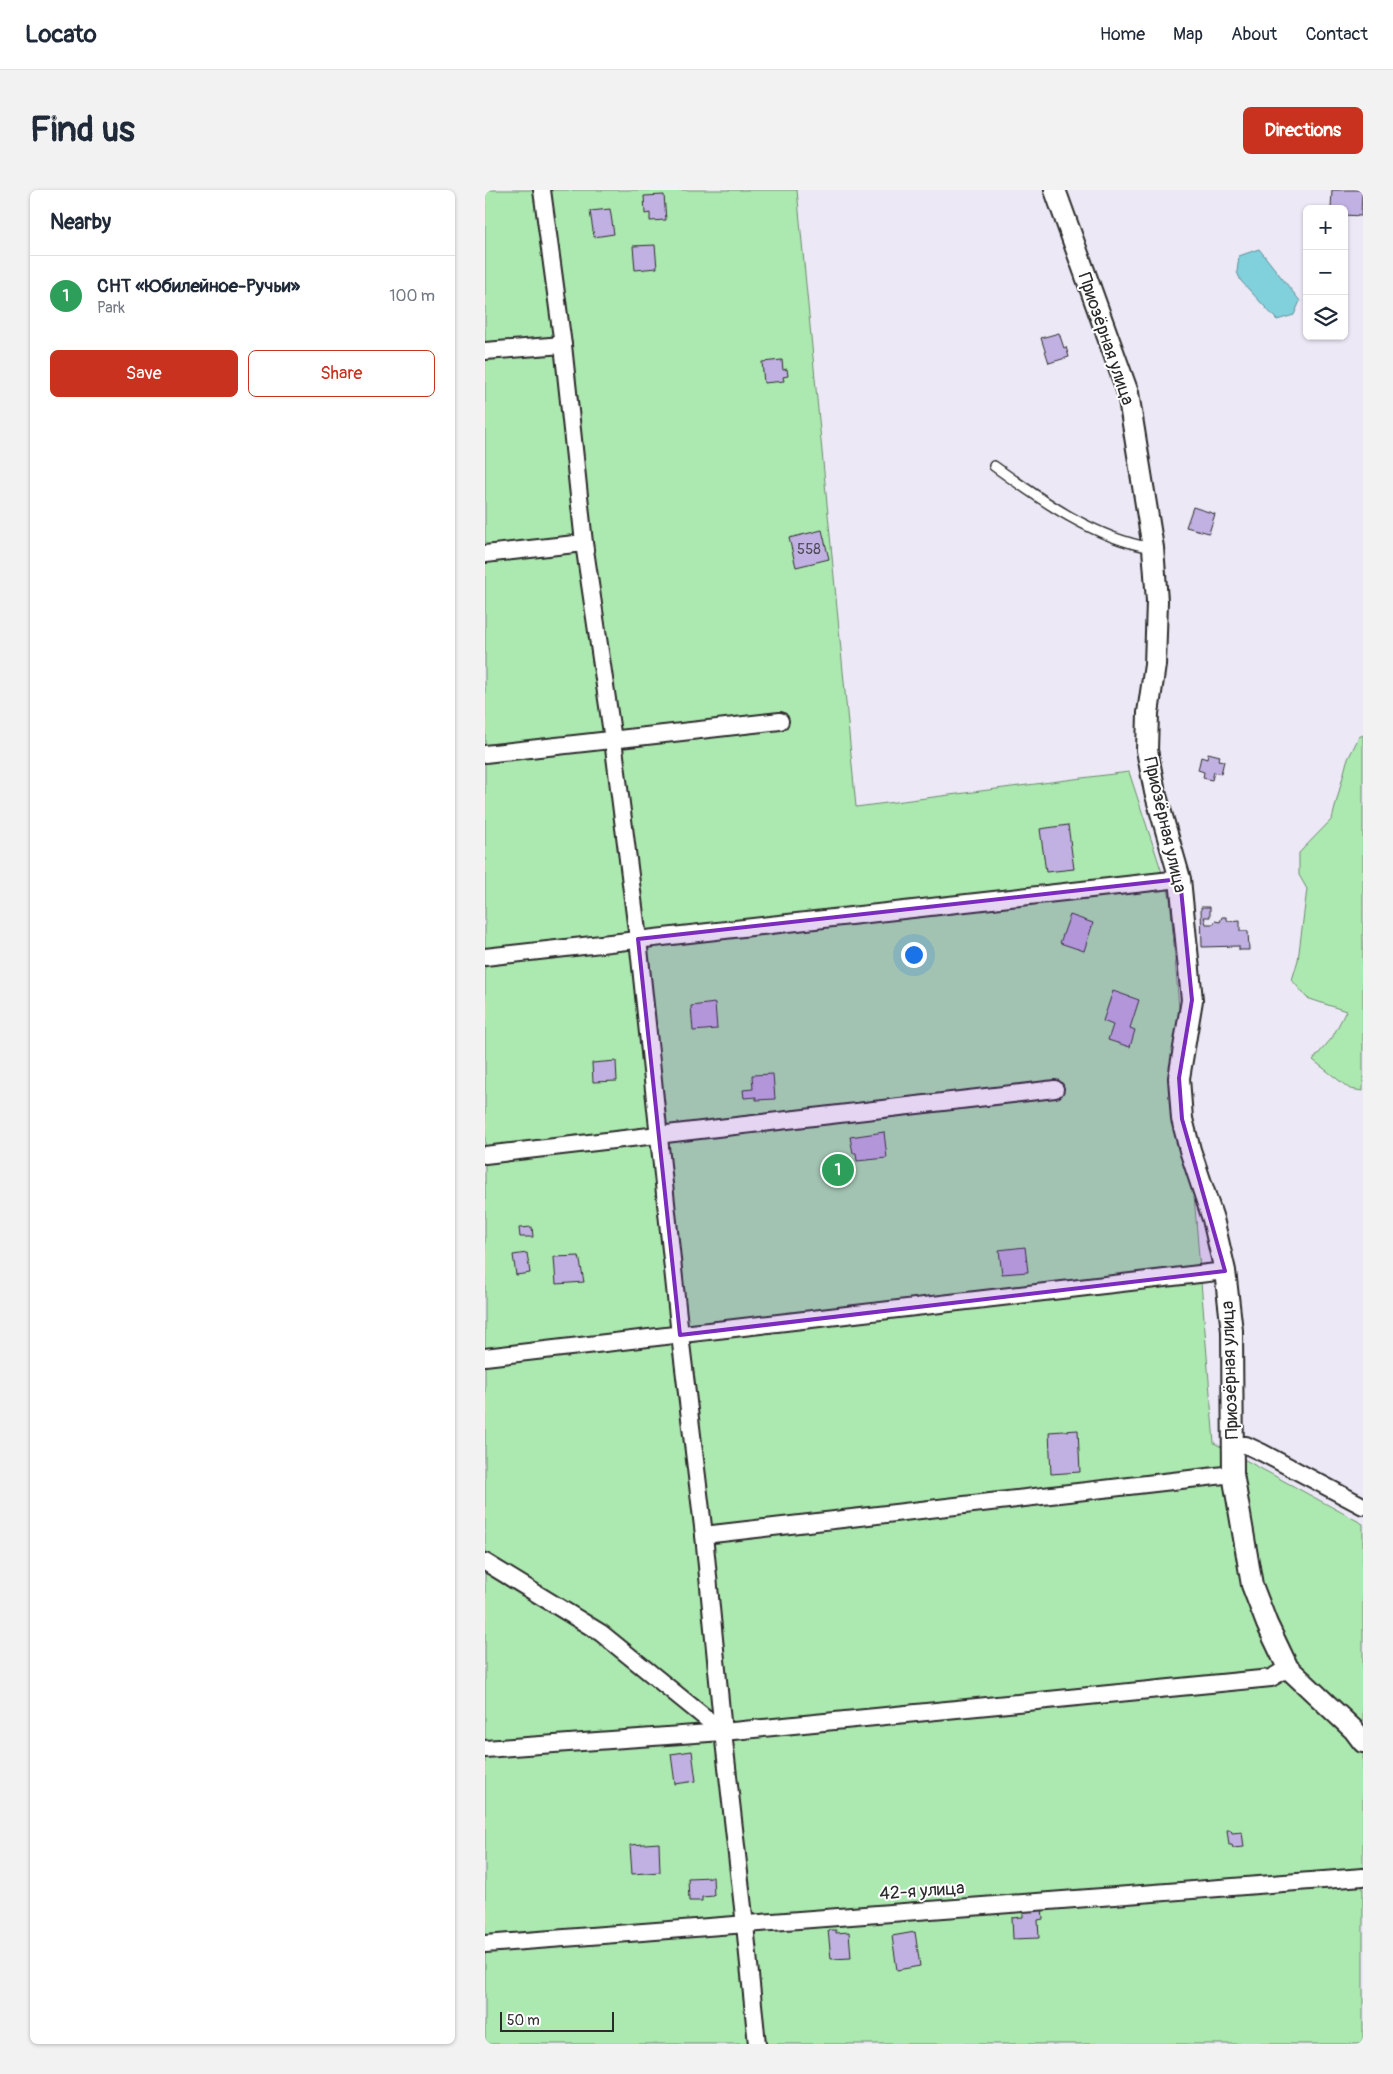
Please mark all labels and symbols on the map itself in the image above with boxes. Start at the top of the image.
street label: Приозёрная улица [1073,270,1139,408]
house number: 558 [797,540,821,559]
street label: Приозёрная улица [1138,755,1192,895]
your location [901,942,927,968]
pin: 1 [822,1151,854,1189]
street label: Приозёрная улица [1216,1300,1244,1440]
street label: 42-я улица [879,1877,965,1905]
scale bar [500,2009,614,2032]

